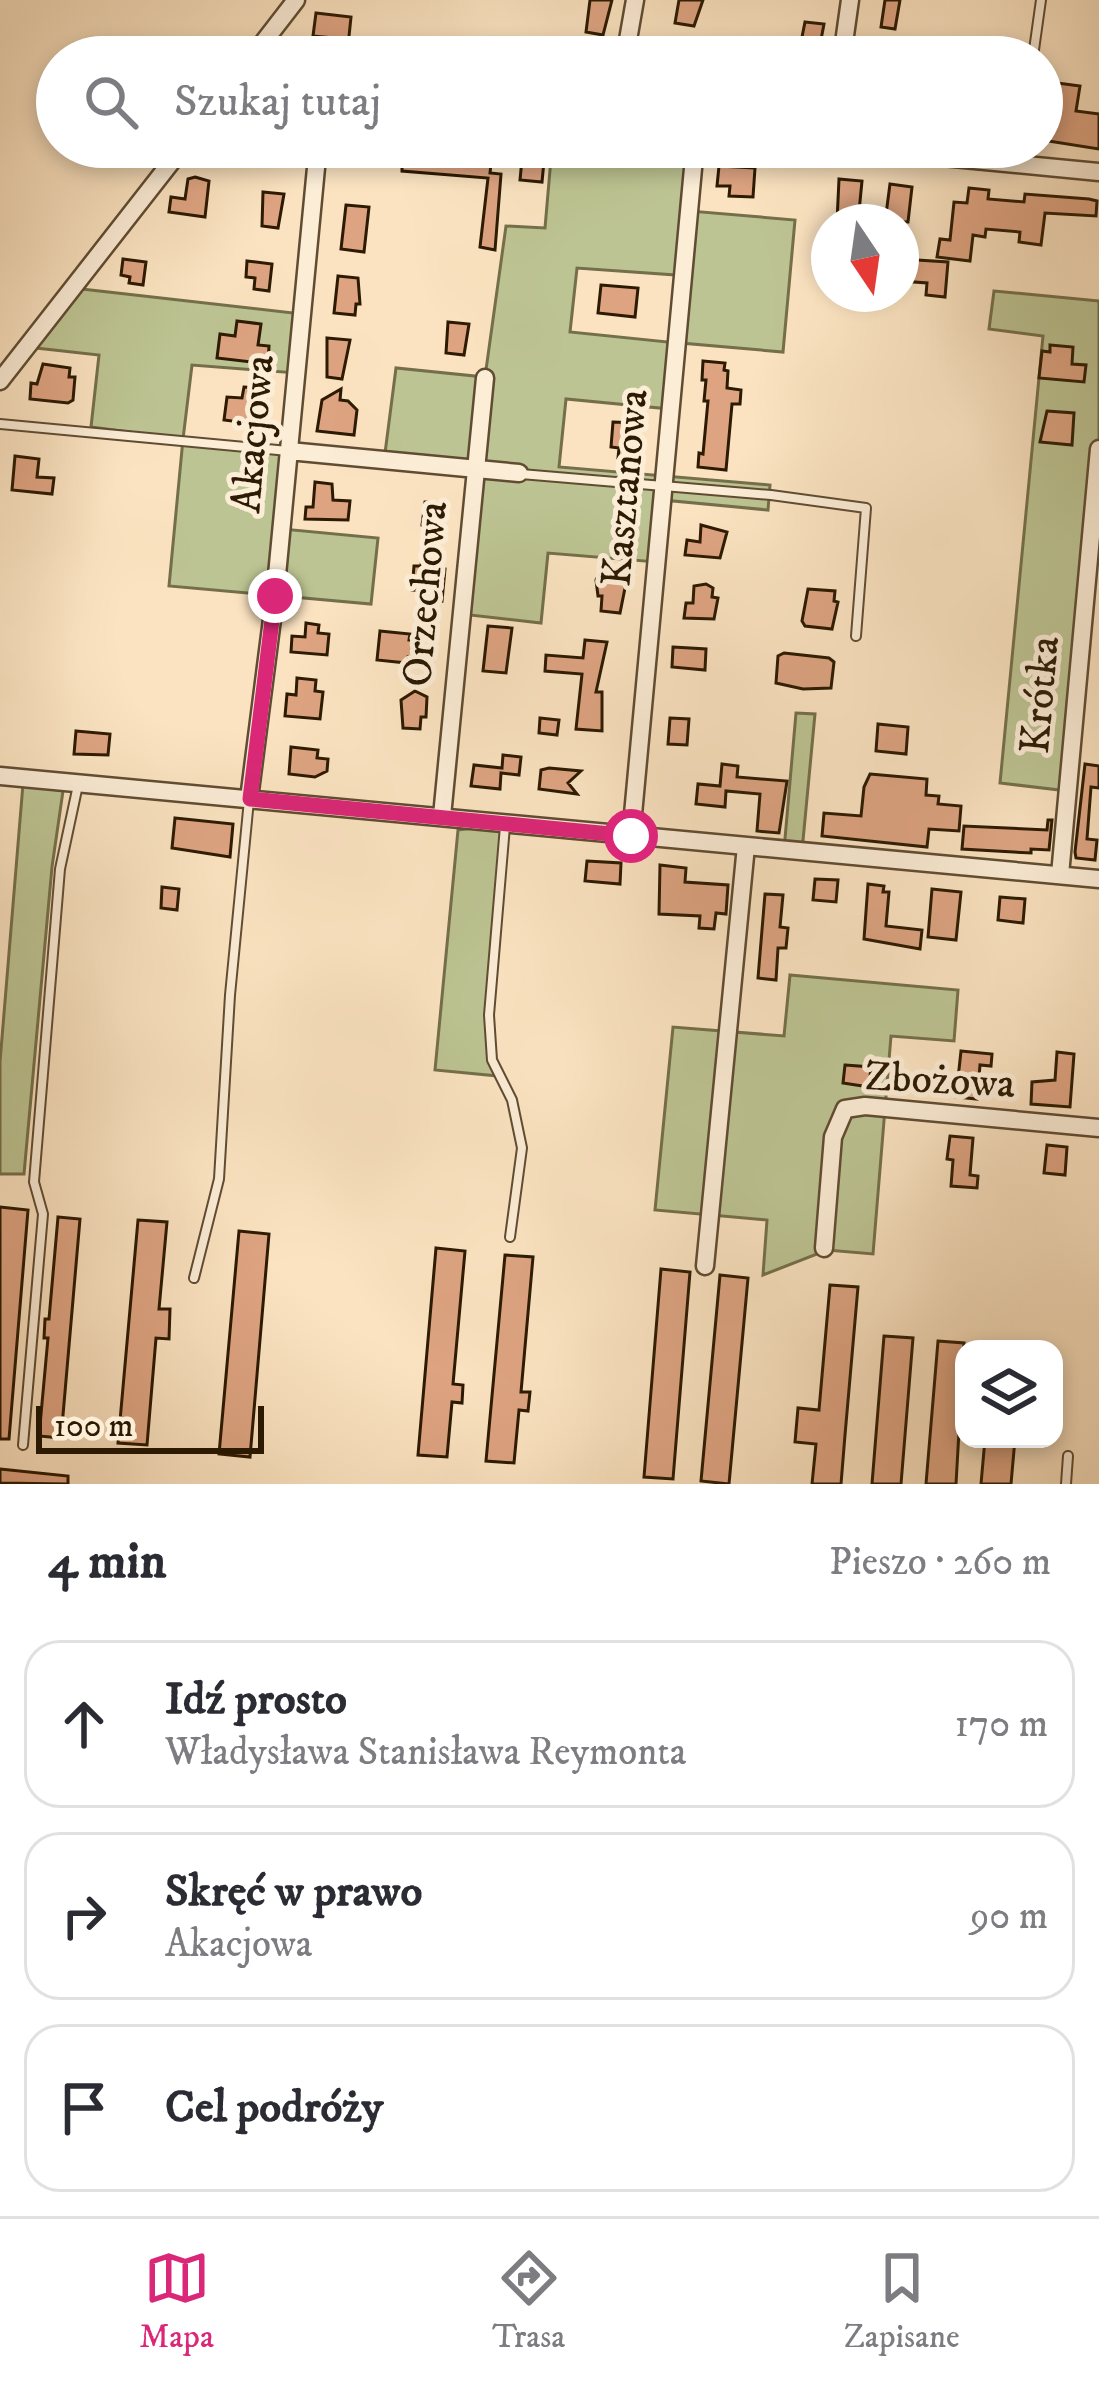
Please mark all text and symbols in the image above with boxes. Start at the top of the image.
search box [36,36,1063,168]
icon: search [78,69,144,135]
text: Szukaj tutaj [174,74,381,130]
north arrow [811,204,919,312]
street label: Akacjowa [221,353,287,515]
street label: Kasztanowa [591,387,661,589]
street label: Orzechowa [392,499,460,689]
route end [248,569,302,623]
street label: Krótka [1010,634,1072,756]
route start [604,809,658,863]
street label: Zbożowa [864,1051,1017,1111]
map controls [955,1340,1063,1448]
button: layers [955,1340,1063,1448]
scale bar [36,1400,264,1453]
text: 100 m [54,1406,133,1447]
text: 4 min [48,1530,166,1594]
text: Pieszo · 260 m [829,1538,1051,1587]
text: Idź prosto [165,1672,347,1728]
icon: ahead [51,1691,117,1757]
text: 170 m [954,1700,1048,1749]
text: Władysława Stanisława Reymonta [165,1728,686,1777]
text: Skręć w prawo [165,1864,422,1920]
icon: right [51,1883,117,1949]
text: 90 m [970,1892,1048,1941]
text: Akacjowa [165,1920,312,1969]
icon: arrive [51,2075,117,2141]
text: Cel podróży [165,2080,383,2136]
tab: Mapa [139,2245,214,2358]
tab: Trasa [492,2245,565,2358]
tab: Zapisane [844,2245,960,2358]

